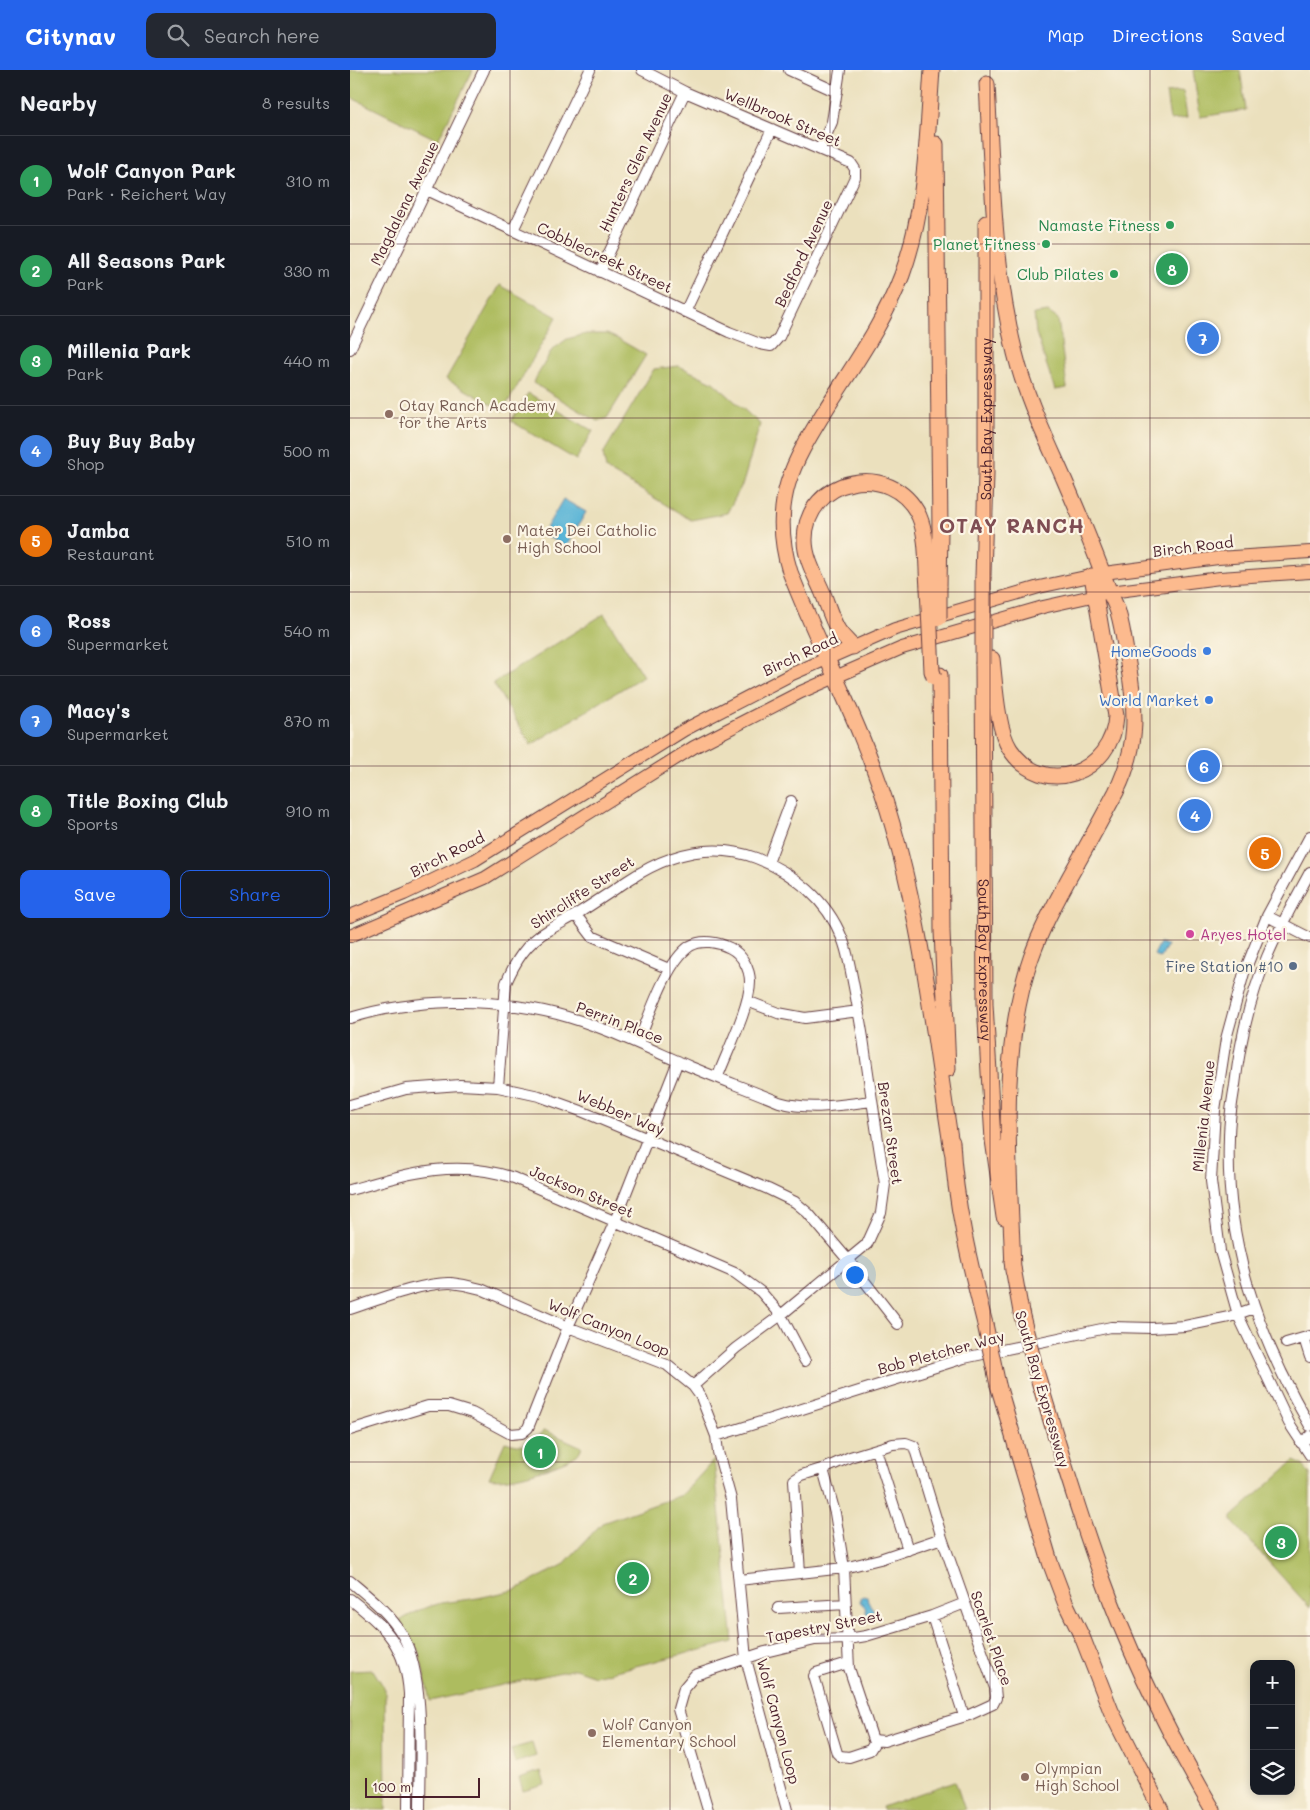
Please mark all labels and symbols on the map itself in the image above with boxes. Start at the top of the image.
street label: Wellbrook Street [721,83,845,151]
street label: Hunters Glen Avenue [594,89,676,235]
street label: Magdalena Avenue [365,137,443,269]
street label: Bedford Avenue [769,196,837,310]
place label: Namaste Fitness [1039,215,1160,235]
street label: Cobblecreek Street [534,217,676,297]
marker: Namaste Fitness [1164,219,1176,231]
place label: Planet Fitness [933,234,1036,254]
marker: Planet Fitness [1040,238,1052,250]
pin: 8 [1156,250,1188,288]
place label: Club Pilates [1017,264,1104,284]
marker: Club Pilates [1108,268,1120,280]
pin: 7 [1187,319,1219,357]
street label: South Bay Expressway [975,338,996,501]
place label: Otay Ranch Academy for the Arts [399,395,556,432]
marker: Otay Ranch Academy for the Arts [383,408,395,420]
district label: OTAY RANCH [939,512,1085,538]
place label: Mater Dei Catholic High School [517,520,657,557]
street label: Birch Road [1152,531,1234,561]
marker: Mater Dei Catholic High School [501,533,513,545]
street label: Birch Road [759,628,841,680]
place label: HomeGoods [1110,641,1197,661]
marker: HomeGoods [1201,645,1213,657]
place label: World Market [1099,690,1199,710]
marker: World Market [1203,694,1215,706]
pin: 6 [1188,747,1220,785]
pin: 4 [1179,796,1211,834]
street label: Birch Road [406,827,488,881]
pin: 5 [1249,834,1281,872]
street label: Shircliffe Street [526,851,638,933]
street label: South Bay Expressway [974,879,997,1042]
place label: Aryes Hotel [1200,924,1286,944]
marker: Aryes Hotel [1184,928,1196,940]
place label: Fire Station #10 [1166,956,1283,976]
marker: Fire Station #10 [1287,960,1299,972]
street label: Perrin Place [574,996,666,1048]
street label: Millenia Avenue [1187,1059,1219,1173]
street label: Brezar Street [874,1080,908,1186]
street label: Webber Way [574,1085,668,1140]
street label: Jackson Street [527,1160,637,1222]
your location [842,1262,868,1288]
street label: Wolf Canyon Loop [545,1293,673,1361]
street label: South Bay Expressway [1011,1308,1075,1470]
street label: Bob Pletcher Way [875,1325,1007,1379]
pin: 1 [524,1433,556,1471]
pin: 3 [1265,1523,1297,1561]
pin: 2 [617,1559,649,1597]
street label: Scarlet Place [966,1588,1018,1688]
street label: Tapestry Street [764,1605,884,1647]
street label: Wolf Canyon Loop [753,1656,805,1786]
place label: Wolf Canyon Elementary School [602,1714,737,1751]
marker: Wolf Canyon Elementary School [586,1727,598,1739]
place label: Olympian High School [1035,1758,1120,1795]
marker: Olympian High School [1019,1771,1031,1783]
scale bar [365,1775,480,1798]

